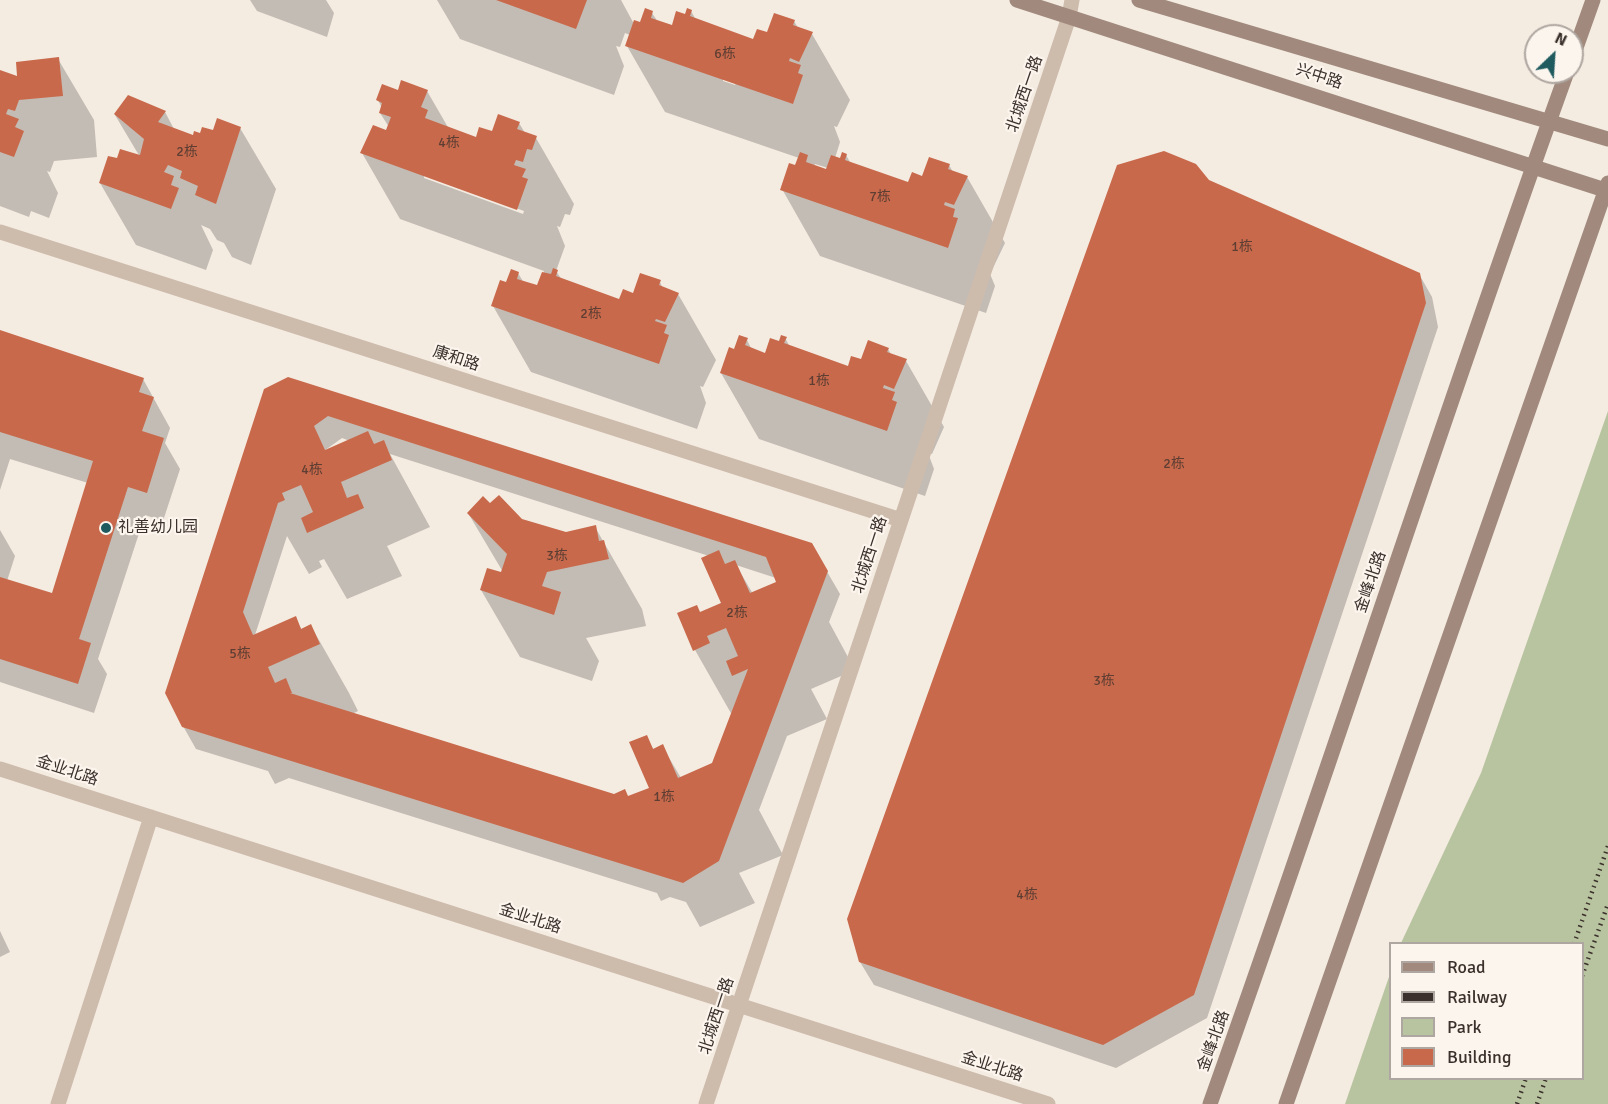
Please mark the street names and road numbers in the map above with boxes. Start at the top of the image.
street label: 北城西一路 [1003,53,1047,135]
street label: 兴中路 [1293,60,1345,94]
street label: 康和路 [430,342,482,376]
street label: 北城西一路 [849,514,891,596]
street label: 金峰北路 [1352,549,1390,615]
street label: 金业北路 [34,752,100,790]
street label: 金业北路 [497,900,563,938]
street label: 北城西一路 [696,975,738,1057]
street label: 金峰北路 [1194,1008,1234,1074]
street label: 金业北路 [959,1048,1025,1086]

